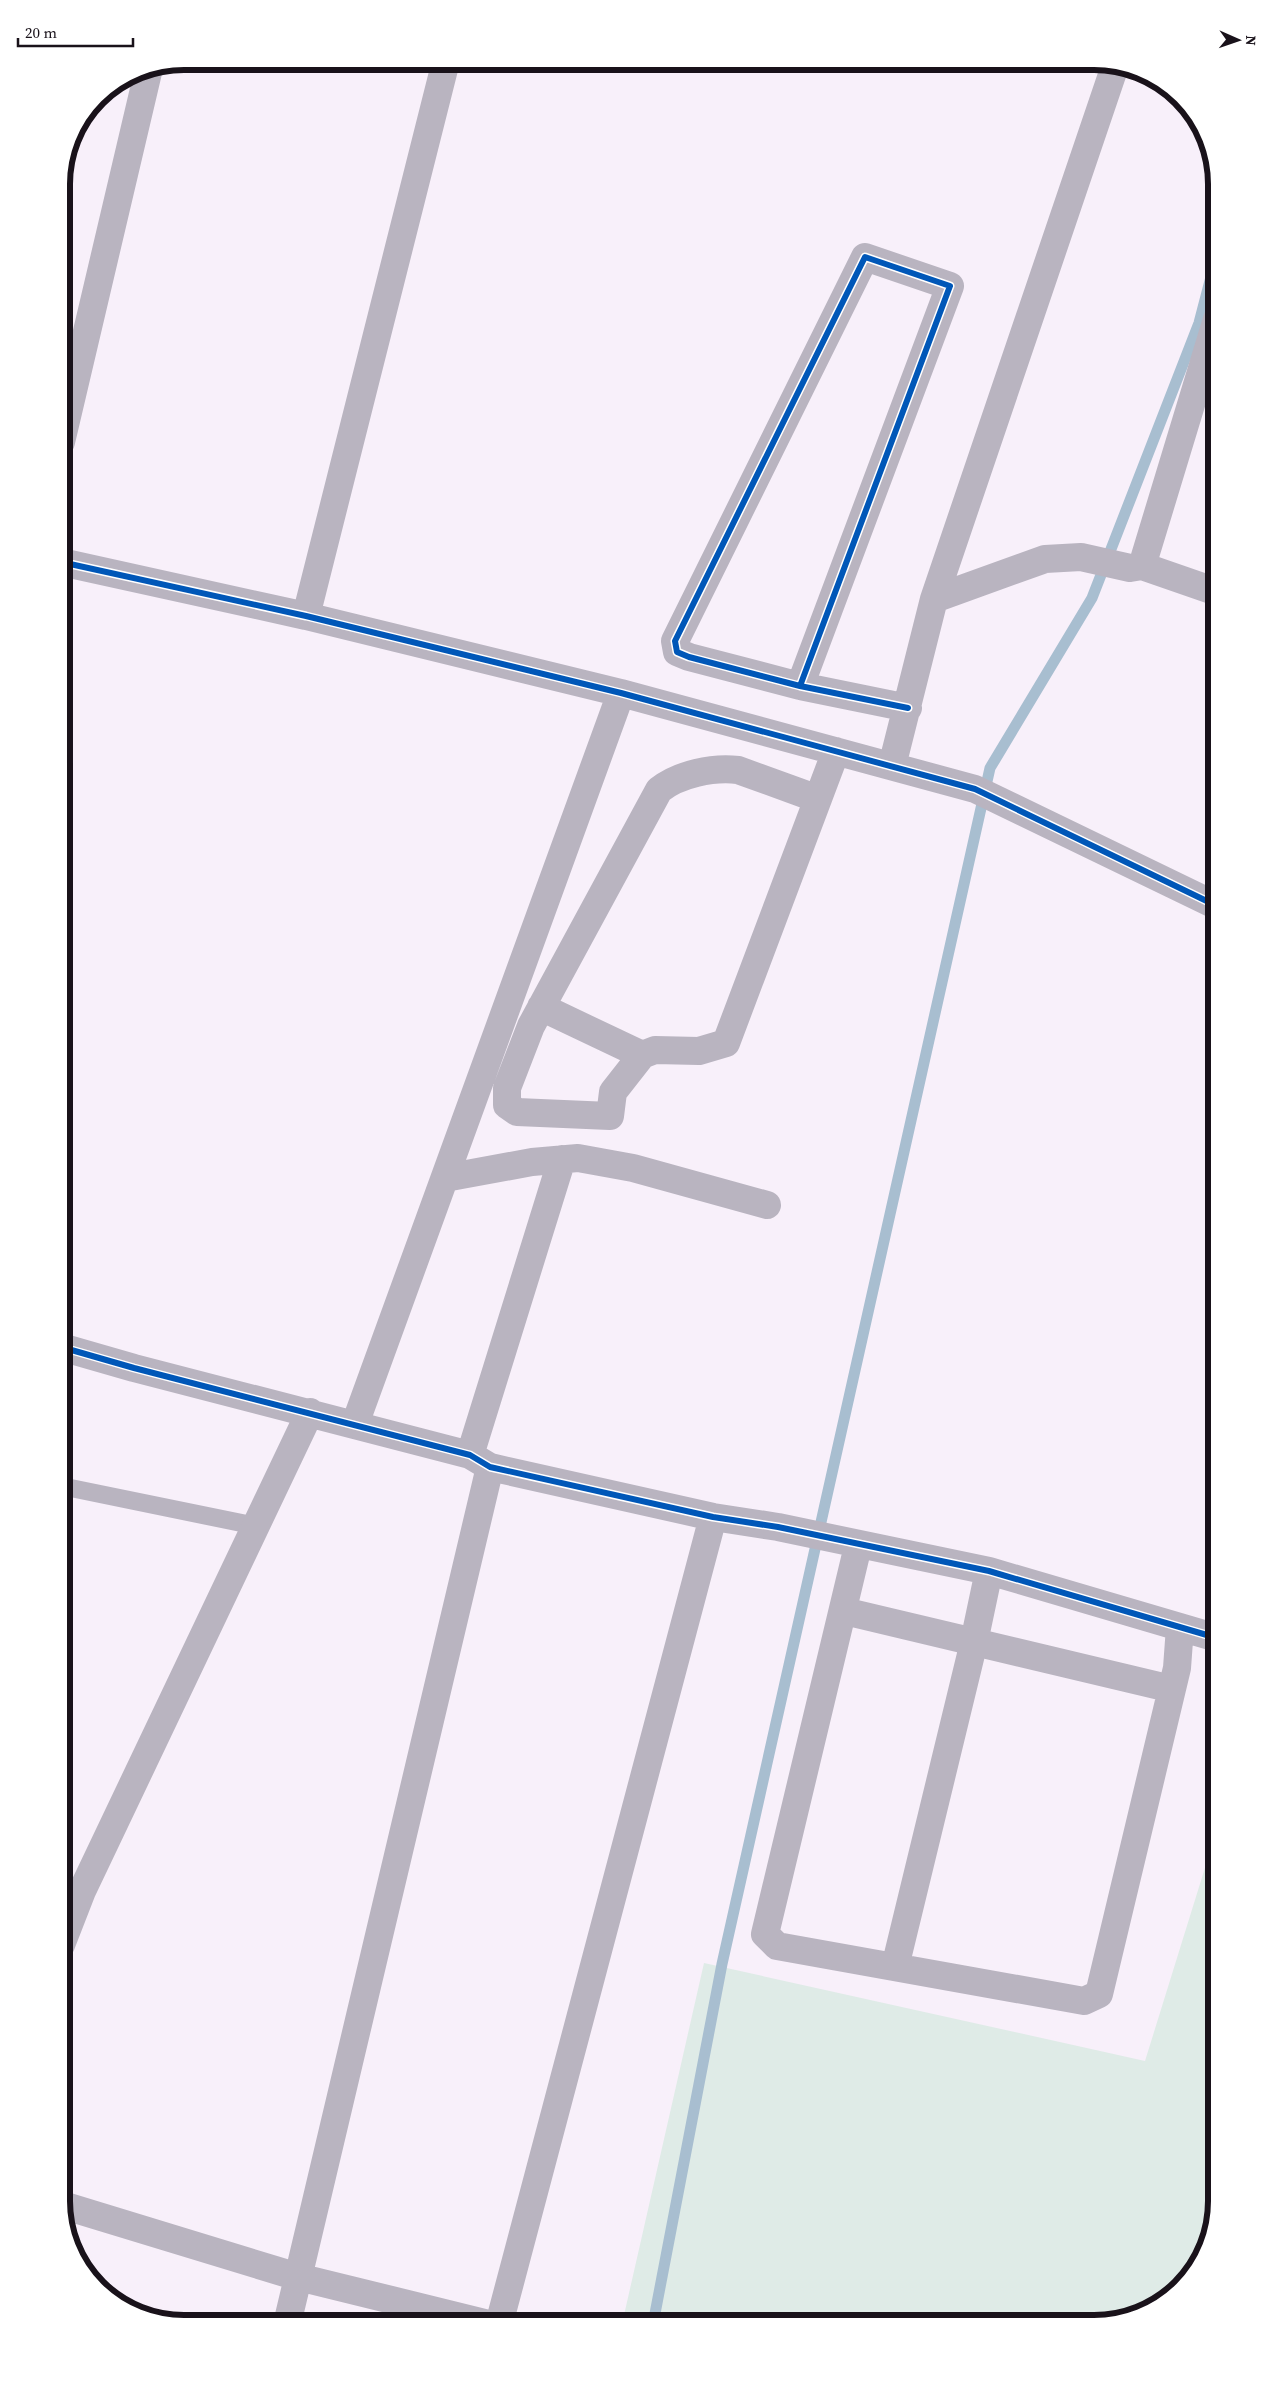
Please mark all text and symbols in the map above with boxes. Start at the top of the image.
scale bar [18,15,132,47]
north arrow [1213,15,1263,65]
text: 20 m [25,22,57,43]
text: N [1241,35,1261,46]

